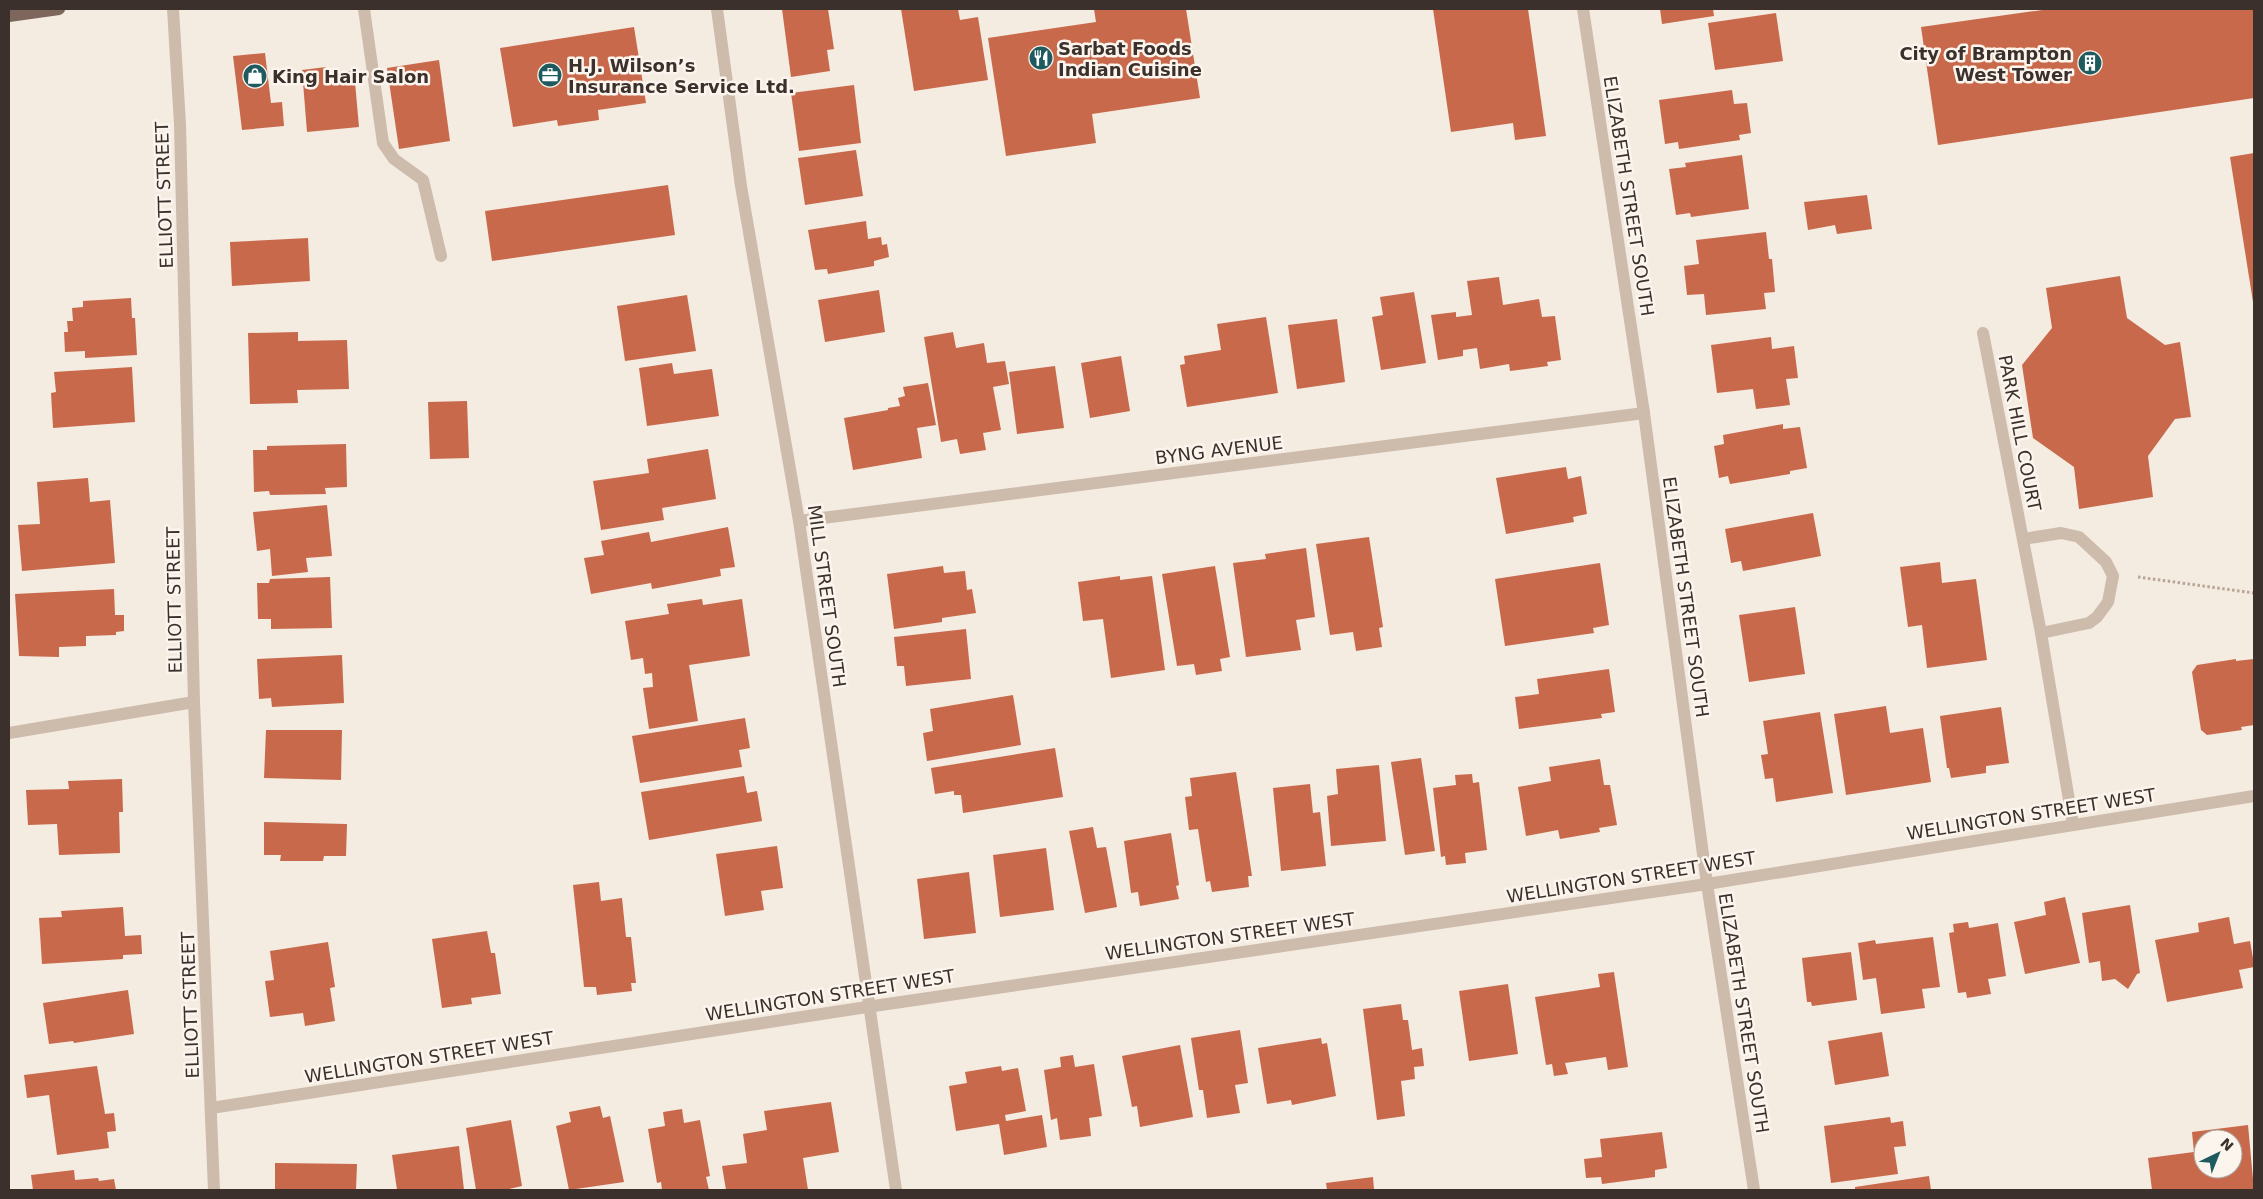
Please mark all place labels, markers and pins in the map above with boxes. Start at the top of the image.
place label: Sarbat Foods Indian Cuisine [1058,38,1202,80]
place label: City of Brampton West Tower [1899,43,2072,85]
restaurant icon: Sarbat Foods Indian Cuisine [1028,45,1054,71]
building icon: City of Brampton West Tower [2077,50,2103,76]
place label: H.J. Wilson’s Insurance Service Ltd. [568,55,795,97]
office icon: H.J. Wilson’s Insurance Service Ltd. [537,62,563,88]
shop icon: King Hair Salon [242,63,268,89]
place label: King Hair Salon [272,66,429,87]

